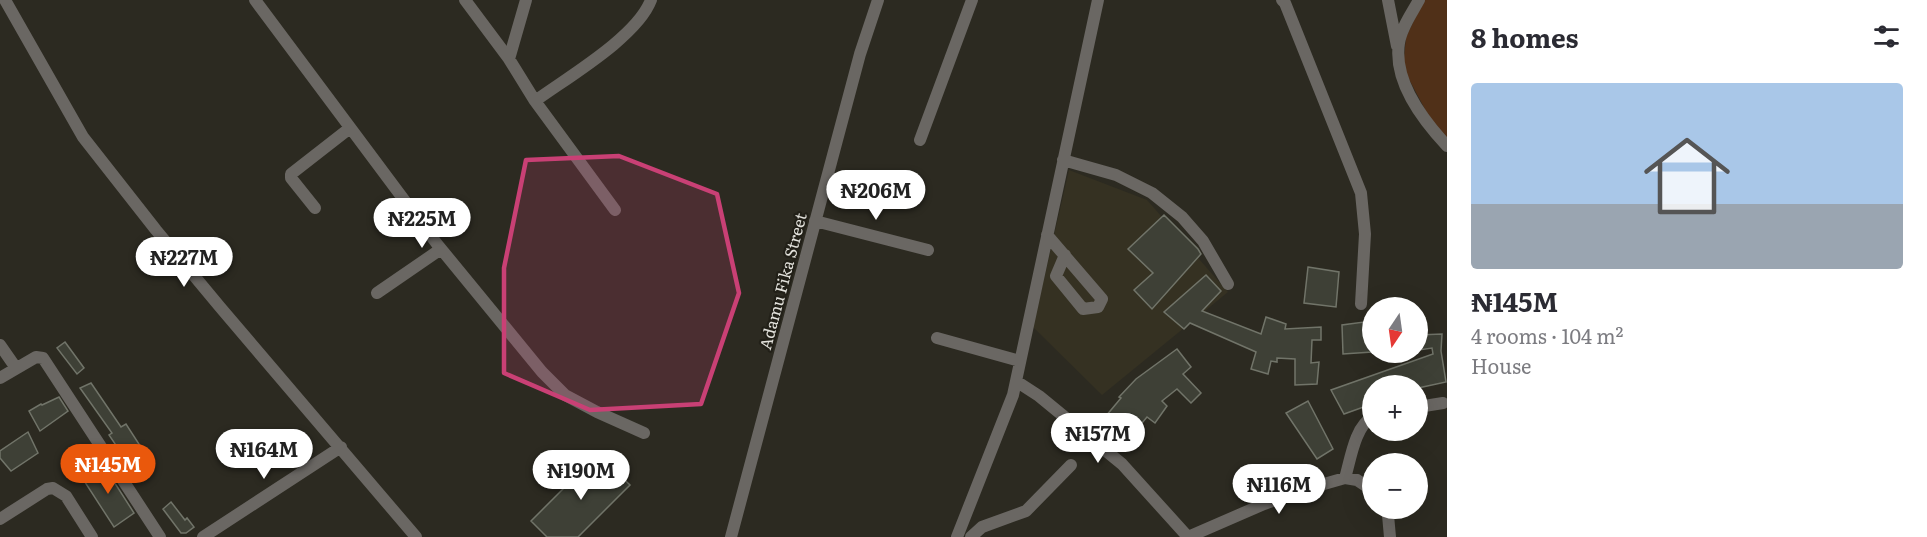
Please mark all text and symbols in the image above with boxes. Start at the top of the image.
text: 8 homes [1471,17,1579,56]
icon: filters [1870,20,1903,53]
icon: home [1633,122,1741,230]
pin: ₦206M [834,170,918,221]
text: ₦206M [840,174,912,204]
pin: ₦225M [380,198,464,249]
text: ₦225M [388,202,456,232]
street label: Adamu Fika Street [752,209,812,352]
pin: ₦227M [142,237,226,288]
text: ₦227M [150,241,218,271]
text: ₦145M [1471,281,1558,320]
north arrow [1362,297,1428,363]
map controls [1362,297,1428,519]
text: 4 rooms · 104 m² [1471,320,1623,350]
text: House [1471,350,1531,380]
button: + [1362,375,1428,441]
pin: ₦157M [1056,413,1140,464]
text: ₦157M [1065,417,1131,447]
pin: ₦164M [222,429,306,480]
text: ₦164M [230,433,298,463]
pin: ₦145M [66,444,150,495]
text: ₦145M [75,448,142,478]
pin: ₦190M [539,450,623,501]
button: − [1362,453,1428,519]
text: ₦190M [547,454,615,484]
pin: ₦116M [1237,464,1321,515]
text: ₦116M [1247,468,1311,498]

